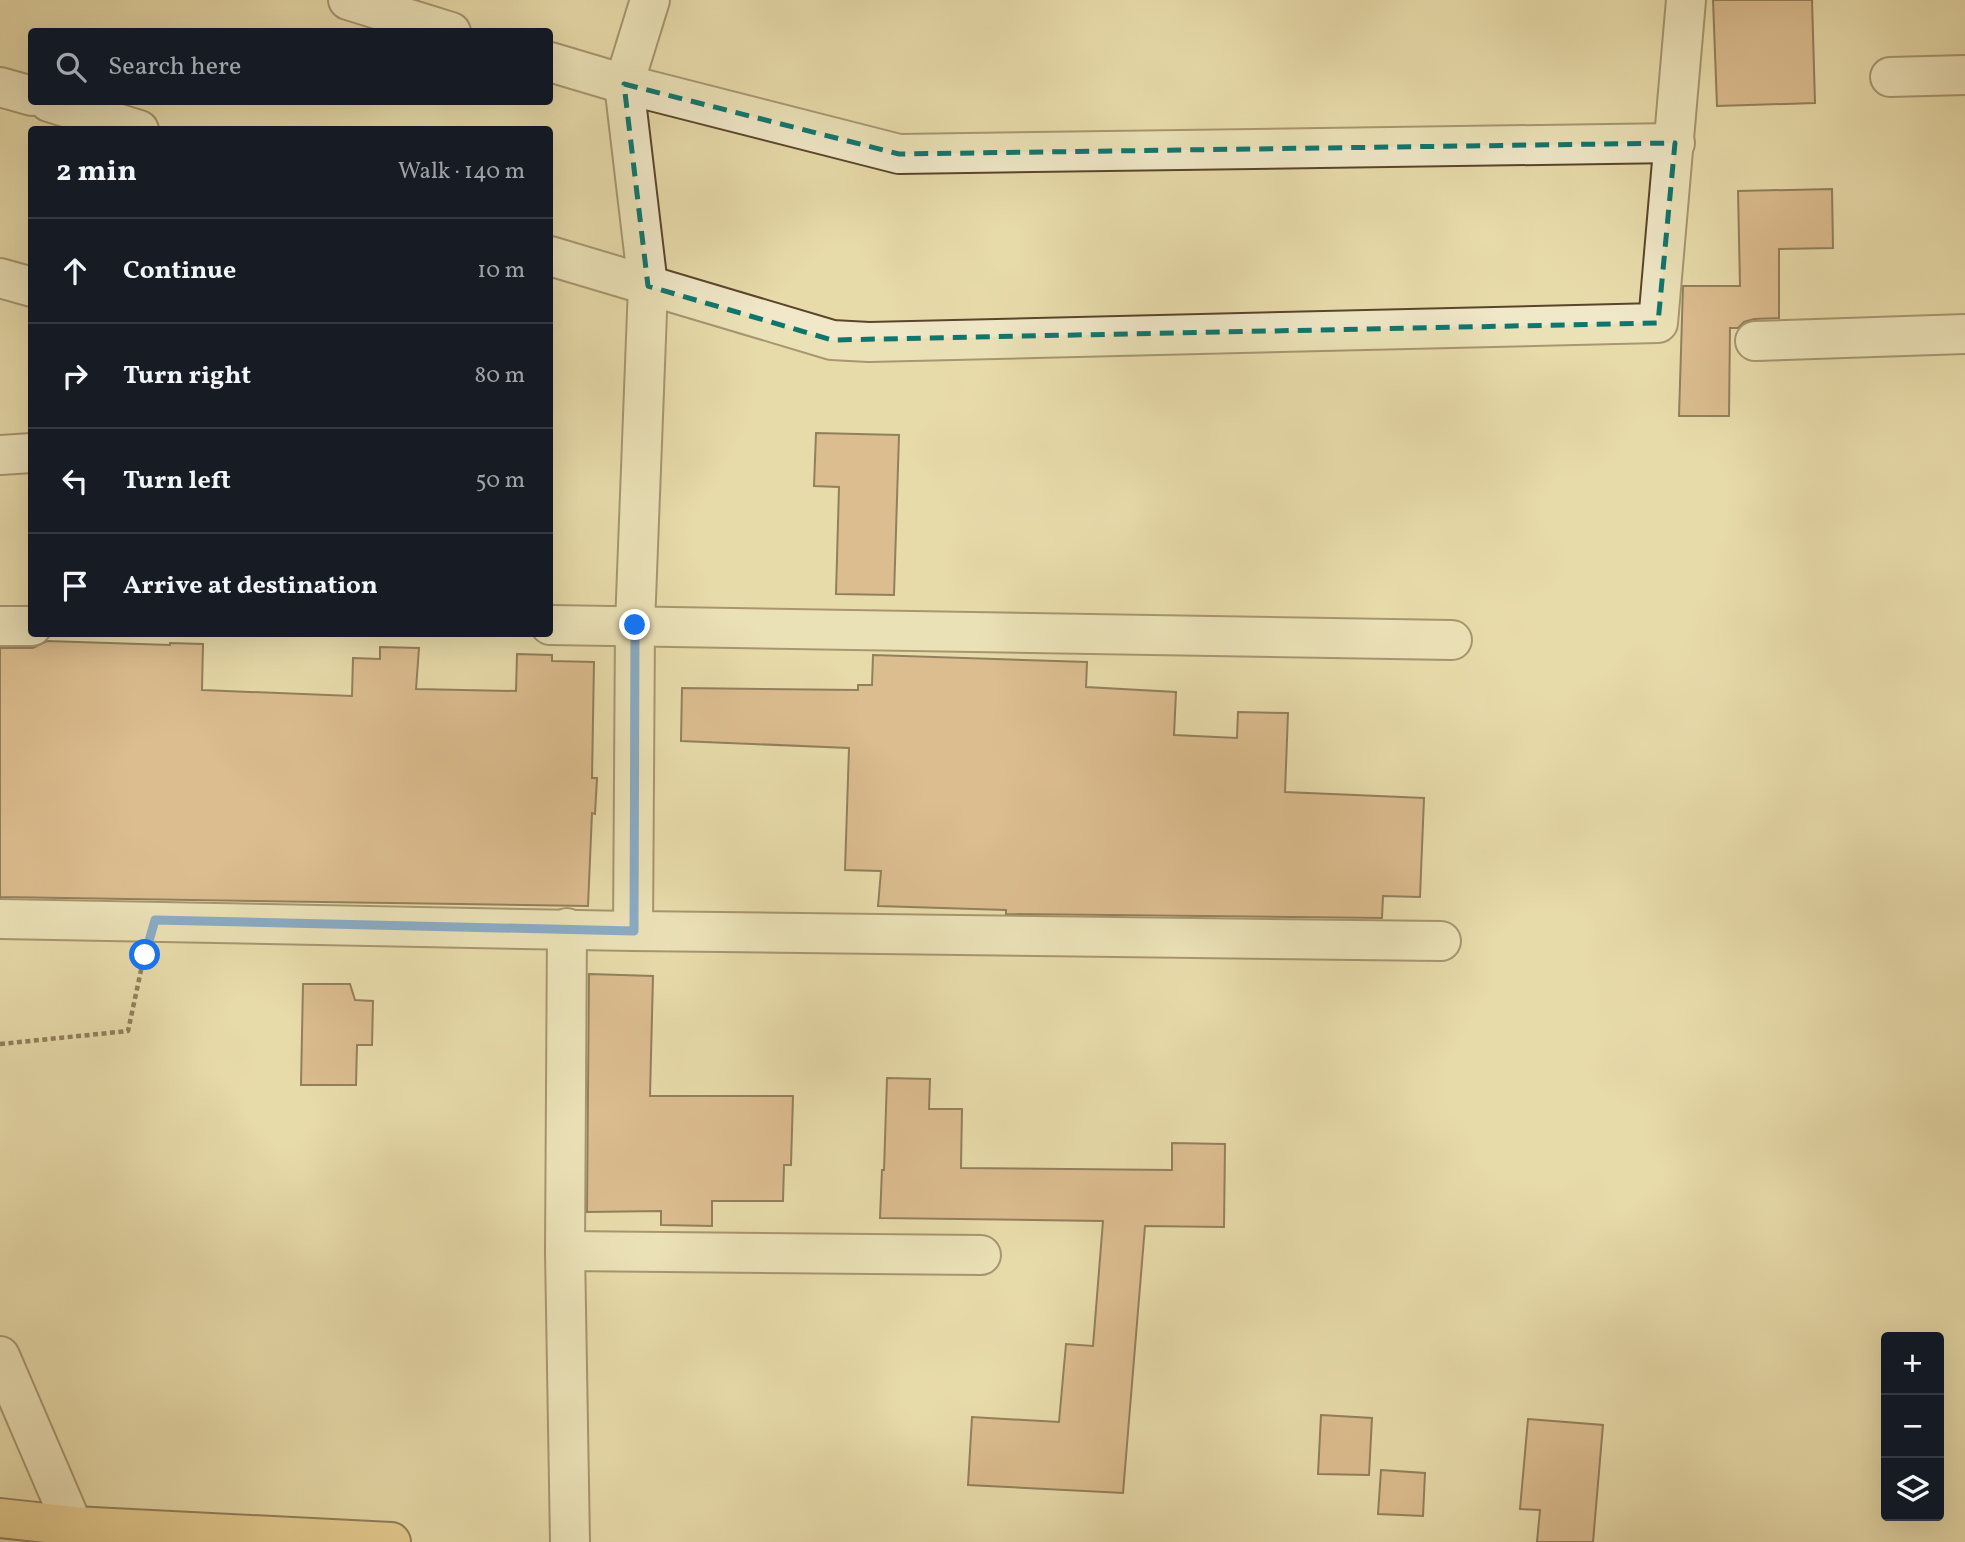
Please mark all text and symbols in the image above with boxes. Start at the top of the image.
search box [28,28,553,105]
icon: search [52,48,90,86]
text: Search here [108,49,241,85]
text: 2 min [56,151,137,193]
text: Walk · 140 m [398,156,525,188]
icon: ahead [56,252,94,290]
text: Continue [123,253,236,289]
text: 10 m [477,255,525,287]
icon: right [56,357,94,395]
text: Turn right [123,358,251,394]
text: 80 m [475,360,525,392]
icon: left [56,462,94,500]
text: Turn left [123,463,231,499]
text: 50 m [476,465,525,497]
icon: arrive [56,567,94,605]
text: Arrive at destination [123,568,378,604]
route end [619,609,650,640]
route start [129,939,160,970]
map controls [1881,1332,1944,1521]
button: + [1881,1332,1944,1395]
button: − [1881,1395,1944,1458]
button: layers [1881,1458,1944,1521]

